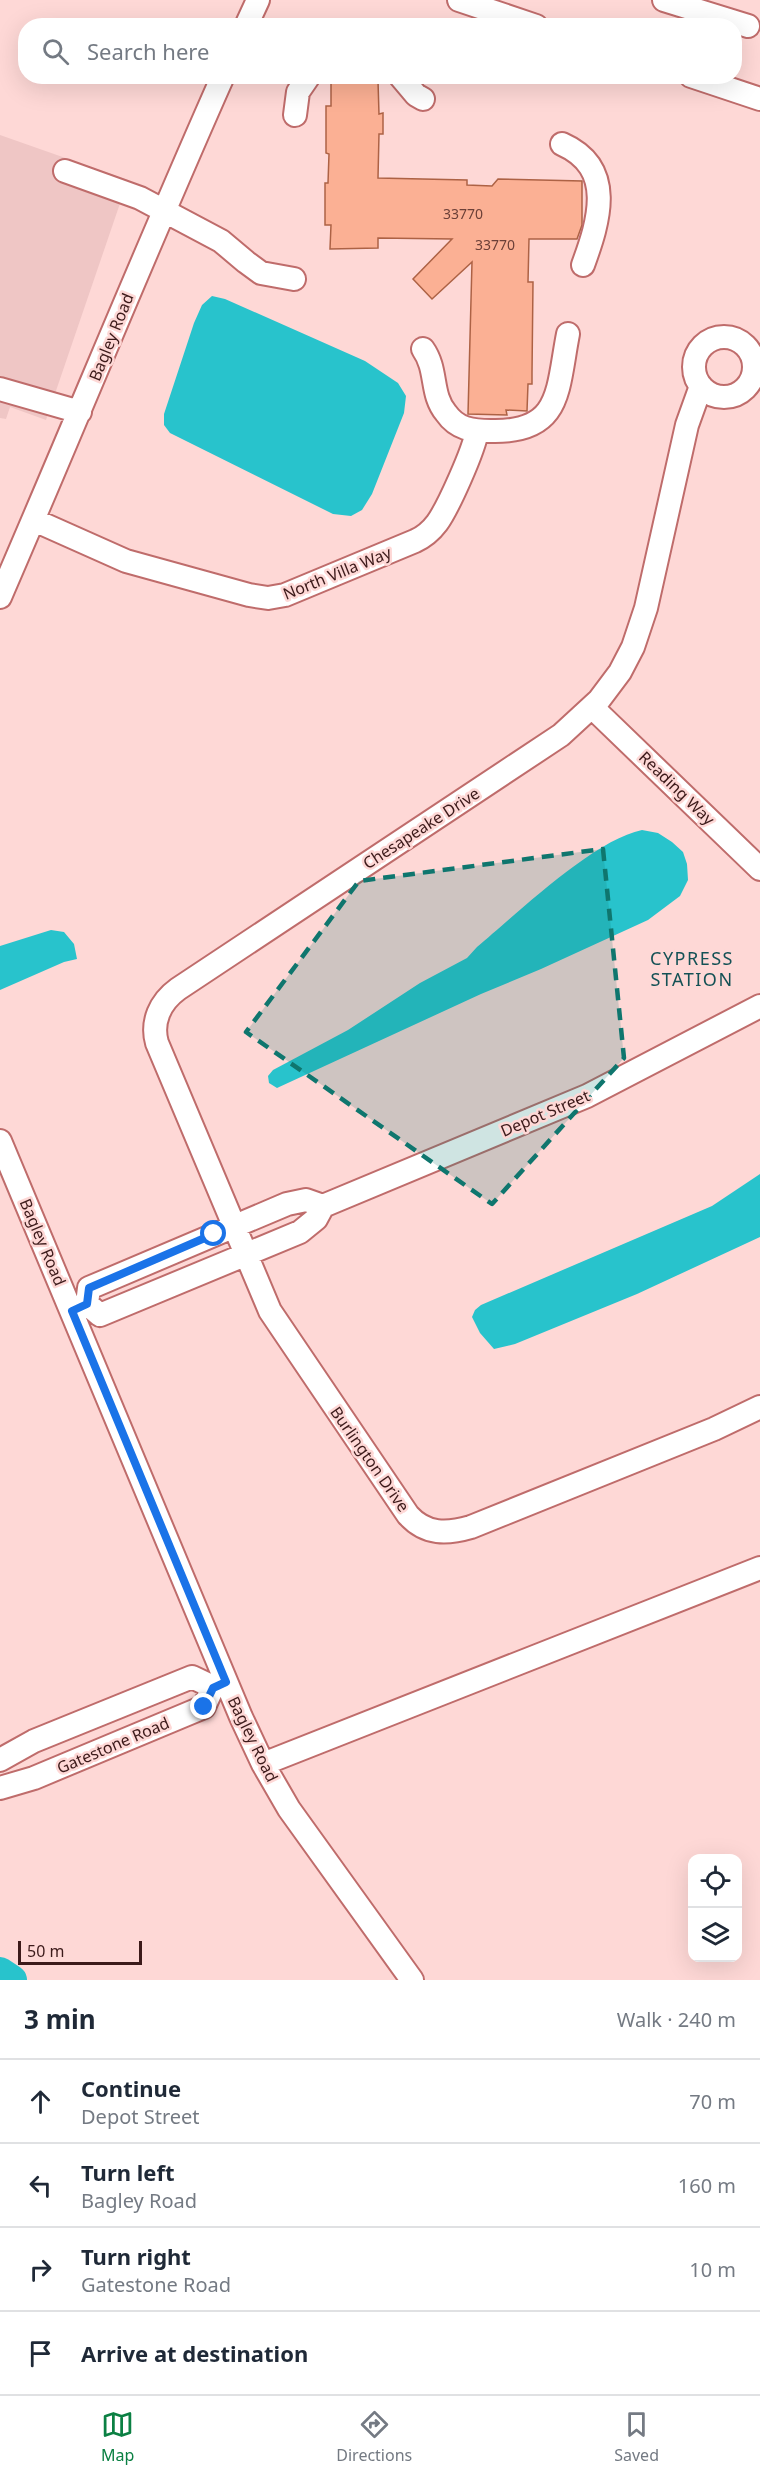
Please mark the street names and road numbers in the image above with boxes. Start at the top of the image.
street label: Bagley Road [83,290,139,384]
street label: North Villa Way [280,541,395,605]
street label: Reading Way [634,746,720,830]
street label: Chesapeake Drive [358,782,484,874]
street label: Depot Street [497,1084,593,1142]
street label: Bagley Road [15,1195,71,1289]
street label: Burlington Drive [325,1402,415,1516]
street label: Bagley Road [223,1692,283,1786]
street label: Gatestone Road [53,1711,173,1779]

